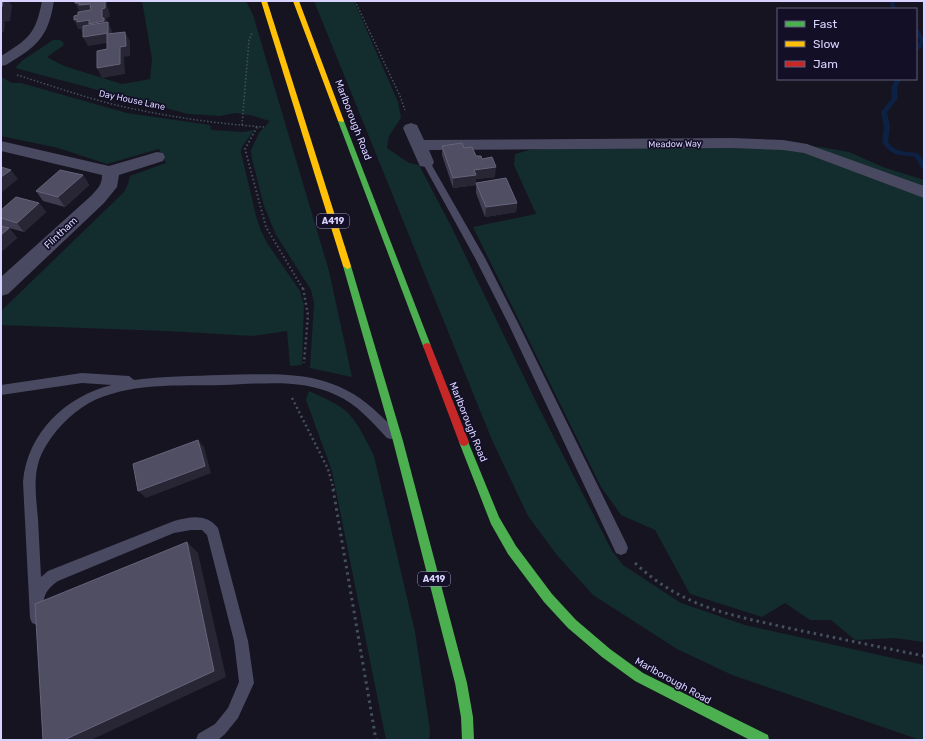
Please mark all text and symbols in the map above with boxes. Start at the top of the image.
legend [777,8,917,80]
text: Fast [813,17,837,31]
text: Slow [813,37,840,51]
text: Jam [813,57,838,71]
street label: Marlborough Road [332,78,374,162]
street label: Day House Lane [98,88,166,112]
street label: Meadow Way [648,139,702,149]
road number: A419 [317,214,349,228]
street label: Flintham [42,215,80,251]
street label: Marlborough Road [447,380,490,464]
road number: A419 [418,572,450,586]
street label: Marlborough Road [633,655,713,707]

